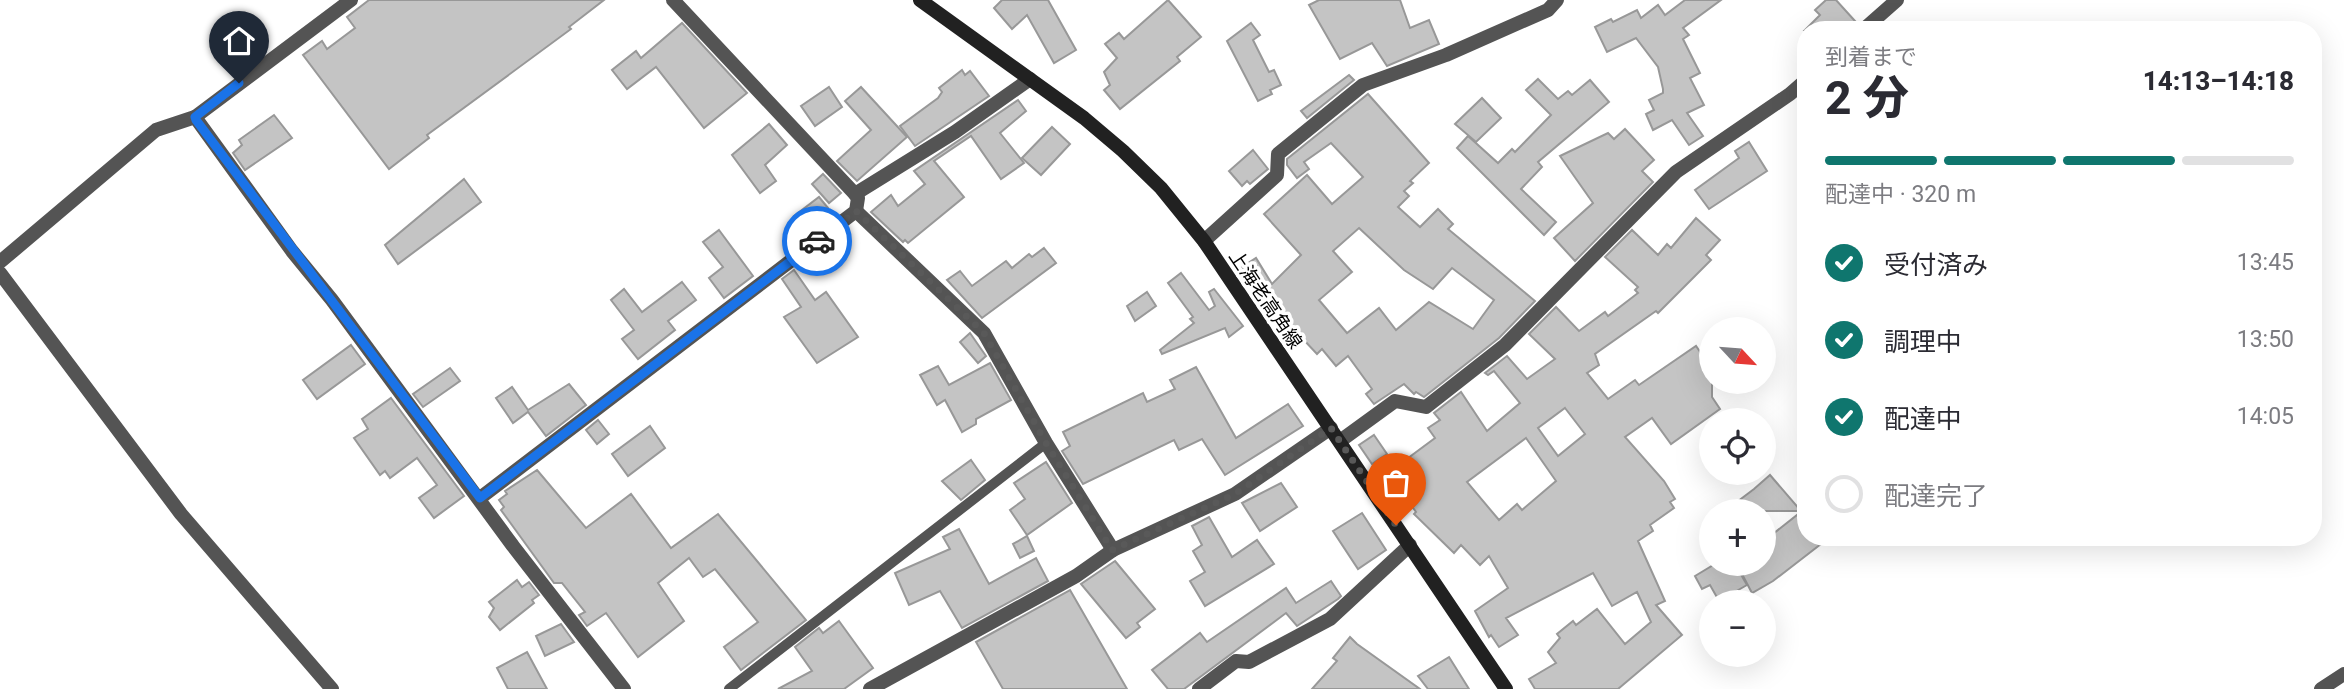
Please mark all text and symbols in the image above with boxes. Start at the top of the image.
pin [209,11,269,83]
icon: home [220,22,258,60]
text: 到着まで [1825,44,1917,71]
text: 14:13–14:18 [2143,66,2294,96]
text: 2 分 [1825,71,1909,125]
text: 配達中 · 320 m [1825,181,1976,208]
courier [782,206,852,276]
icon: car [798,222,836,260]
icon: check [1825,244,1863,282]
street label: 上海老高角線 [1224,246,1307,353]
text: 13:45 [2237,249,2294,276]
text: 受付済み [1884,250,1988,280]
north arrow [1699,317,1776,394]
map controls [1699,317,1776,667]
icon: check [1825,321,1863,359]
text: 13:50 [2237,326,2294,353]
text: 調理中 [1884,327,1962,357]
icon: check [1825,398,1863,436]
text: 14:05 [2237,403,2294,430]
text: 配達中 [1884,404,1962,434]
button: locate [1699,408,1776,485]
pin [1366,453,1426,525]
icon: bag [1377,464,1415,502]
text: 配達完了 [1884,481,1988,511]
button: + [1699,499,1776,576]
button: − [1699,590,1776,667]

